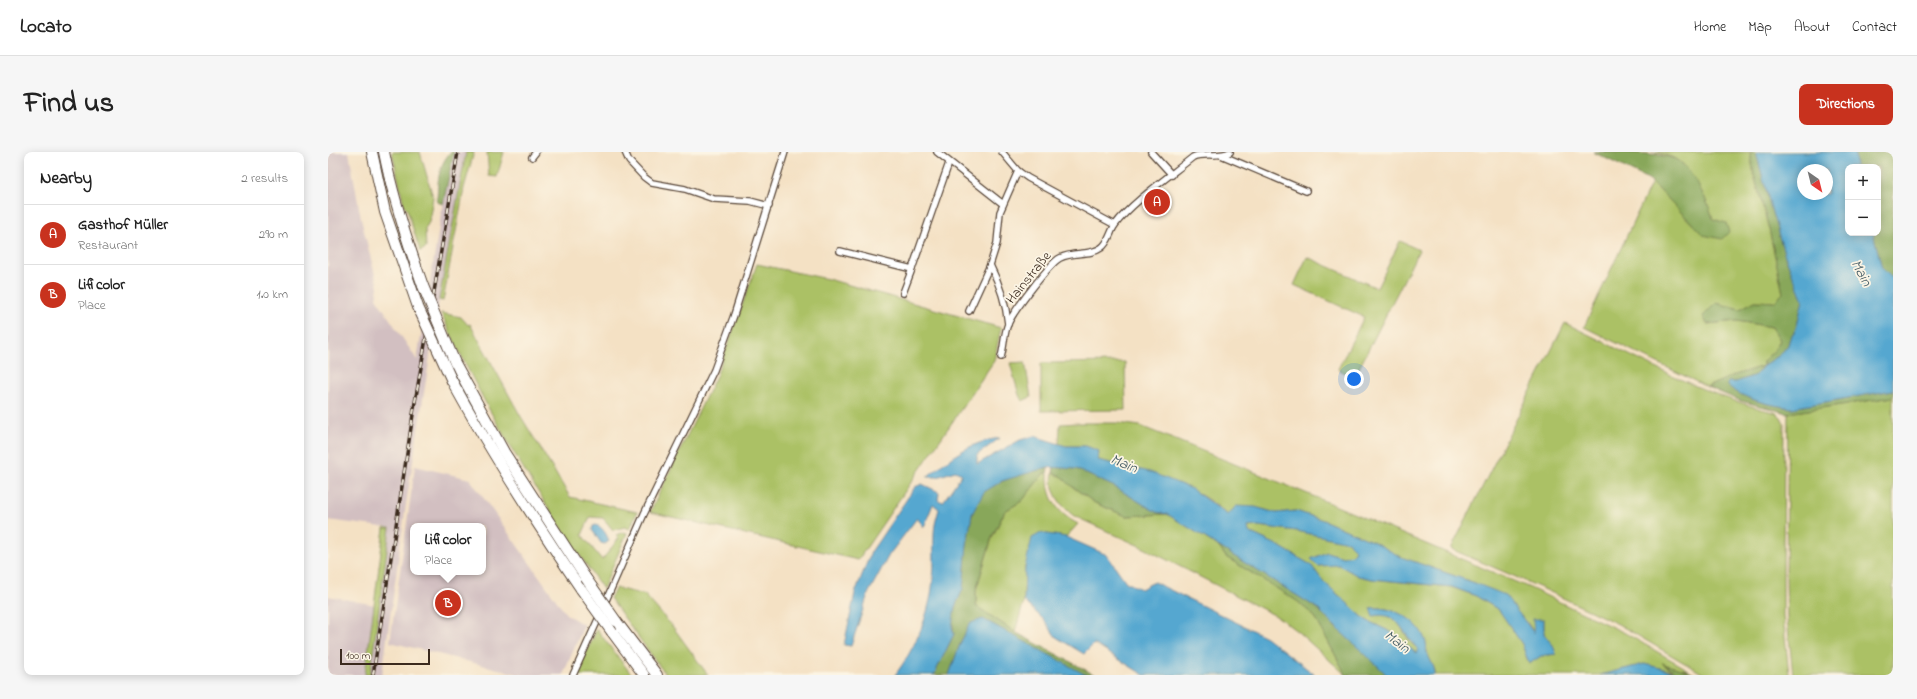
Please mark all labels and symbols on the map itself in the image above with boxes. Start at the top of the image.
north arrow [1797,164,1833,200]
pin: A [1144,187,1170,217]
street label: Hainstraße [1001,247,1057,309]
water label: Main [1845,256,1878,291]
your location [1344,369,1364,389]
water label: Main [1107,449,1141,480]
pin: B [435,588,461,618]
water label: Main [1379,625,1415,659]
scale bar [340,647,430,666]

